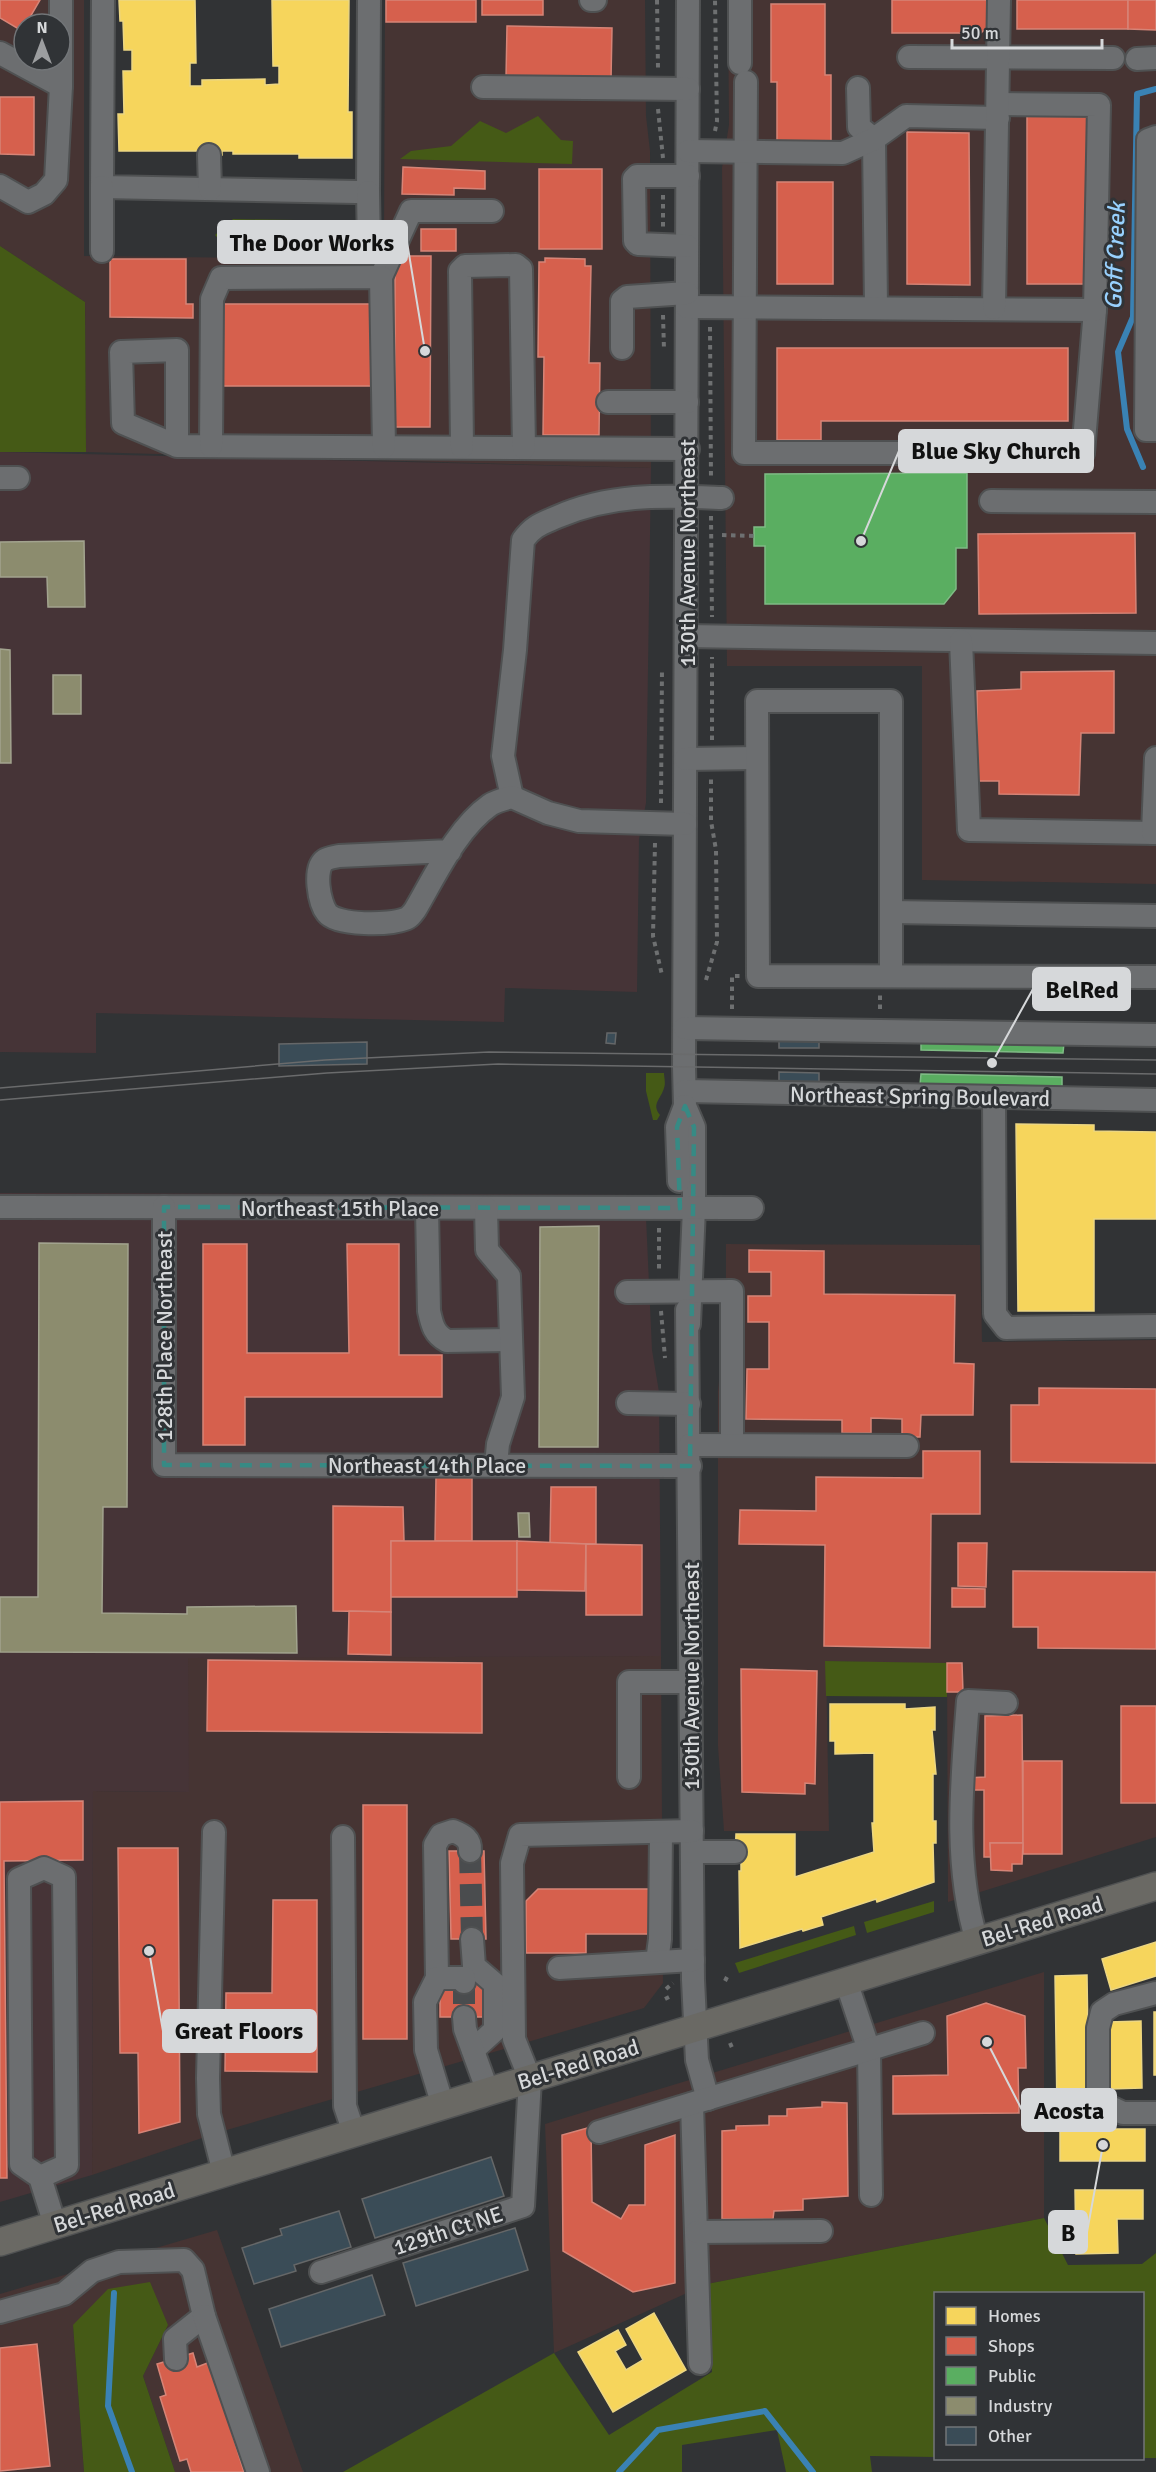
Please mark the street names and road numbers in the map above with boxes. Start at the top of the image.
street label: 130th Avenue Northeast [674,439,701,667]
street label: Northeast Spring Boulevard [790,1081,1050,1112]
street label: Northeast 15th Place [241,1195,439,1222]
street label: 128th Place Northeast [151,1230,178,1441]
street label: Northeast 14th Place [328,1452,526,1479]
street label: 130th Avenue Northeast [678,1562,705,1790]
street label: Bel-Red Road [978,1890,1106,1953]
street label: Bel-Red Road [514,2033,642,2096]
street label: Bel-Red Road [50,2176,178,2239]
street label: 129th Ct NE [390,2200,506,2261]

